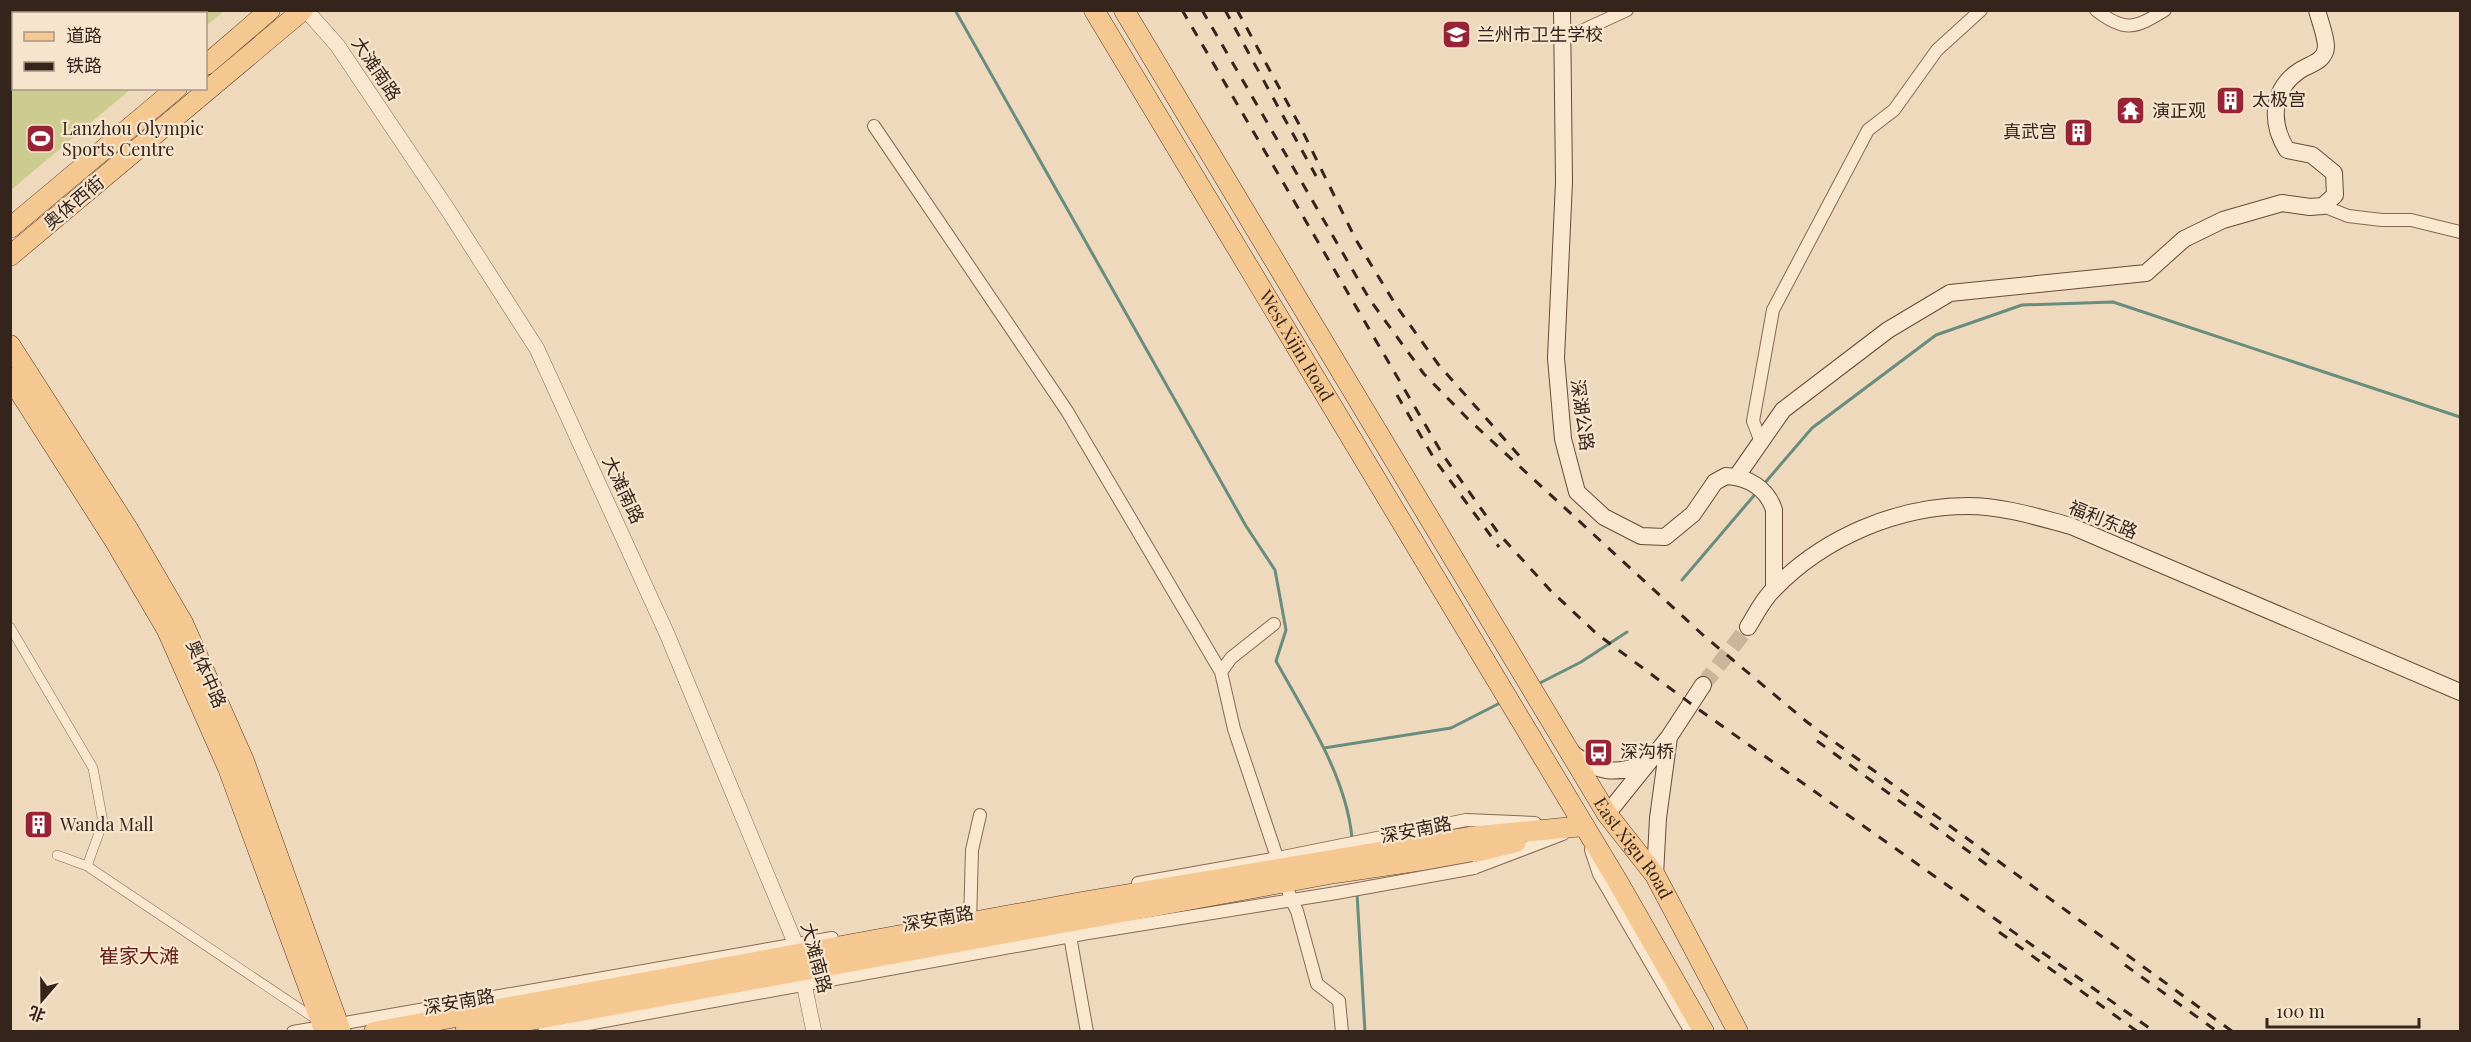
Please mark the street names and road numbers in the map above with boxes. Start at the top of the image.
street label: 大滩南路 [347,32,407,105]
street label: 奥体西街 [38,170,109,235]
street label: West Xijin Road [1254,285,1340,406]
street label: 深湖公路 [1566,378,1600,452]
street label: 大滩南路 [598,452,650,527]
street label: 福利东路 [2066,494,2141,544]
street label: 奥体中路 [181,636,233,711]
street label: East Xigu Road [1589,793,1679,903]
street label: 深安南路 [1378,810,1453,848]
street label: 深安南路 [900,900,975,936]
street label: 大滩南路 [796,920,838,996]
street label: 深安南路 [421,983,496,1019]

